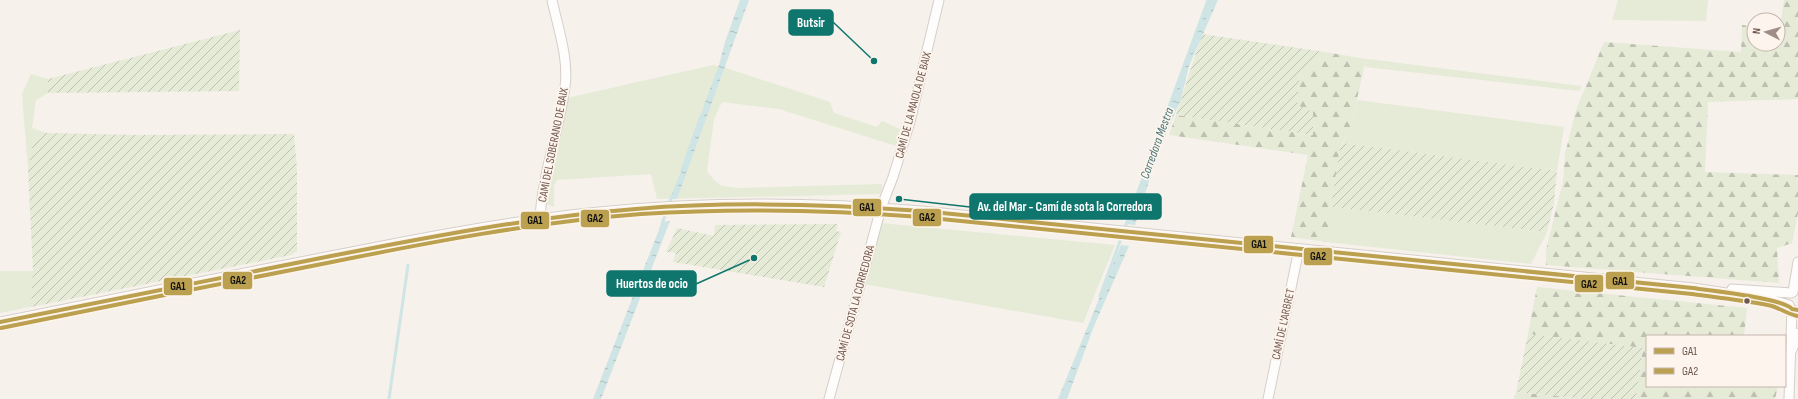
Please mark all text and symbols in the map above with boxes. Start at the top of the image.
callout: Butsir [789,10,833,35]
north arrow [1746,12,1786,52]
text: Butsir [797,15,825,31]
text: N [1750,27,1763,35]
street label: CAMÍ DE LA MAIOLA DE BAIX [892,49,935,160]
street label: CAMÍ DEL SOBERANO DE BAIX [535,86,572,204]
water label: Corredora Mestra [1137,105,1177,181]
callout: Av. del Mar - Camí de sota la Corredora [970,194,1161,219]
line badge: GA1 [852,198,882,217]
text: Av. del Mar - Camí de sota la Corredora [977,199,1152,215]
text: GA1 [859,201,875,214]
line badge: GA2 [912,208,942,227]
line badge: GA2 [580,209,610,228]
line badge: GA1 [520,211,550,230]
text: GA2 [919,211,935,224]
text: GA2 [587,212,603,225]
text: GA1 [527,214,543,227]
line badge: GA1 [1243,235,1274,254]
text: GA1 [1251,238,1267,251]
street label: CAMÍ DE SOTA LA CORREDORA [833,243,878,363]
line badge: GA2 [1303,247,1333,266]
text: GA2 [1310,250,1326,263]
line badge: GA2 [222,271,253,290]
callout: Huertos de ocio [607,271,696,296]
line badge: GA1 [1605,271,1635,290]
text: GA2 [230,274,246,287]
line badge: GA2 [1574,274,1604,293]
text: GA1 [1612,275,1628,288]
text: Huertos de ocio [616,276,688,292]
line badge: GA1 [163,277,193,296]
text: GA2 [1581,278,1597,291]
text: GA1 [170,280,186,293]
street label: CAMÍ DE L'ARBRET [1269,287,1298,361]
unlabelled marker [1742,296,1752,306]
legend [1646,335,1786,387]
text: GA1 [1682,344,1698,359]
text: GA2 [1682,364,1698,379]

